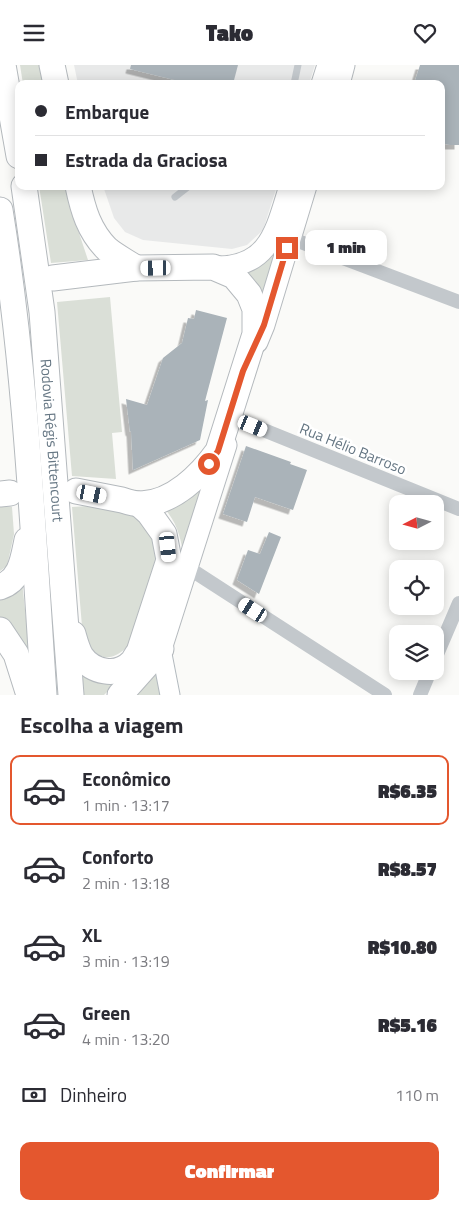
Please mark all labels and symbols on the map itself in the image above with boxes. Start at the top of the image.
callout: 1 min [304,231,387,265]
route end [276,237,298,259]
car [140,260,171,276]
street label: Rodovia Régis Bittencourt [35,358,70,524]
car [236,413,269,439]
street label: Rua Hélio Barroso [296,417,410,480]
route start [198,453,220,475]
car [75,484,108,504]
north arrow [389,495,444,550]
car [158,531,177,563]
car [236,596,269,624]

